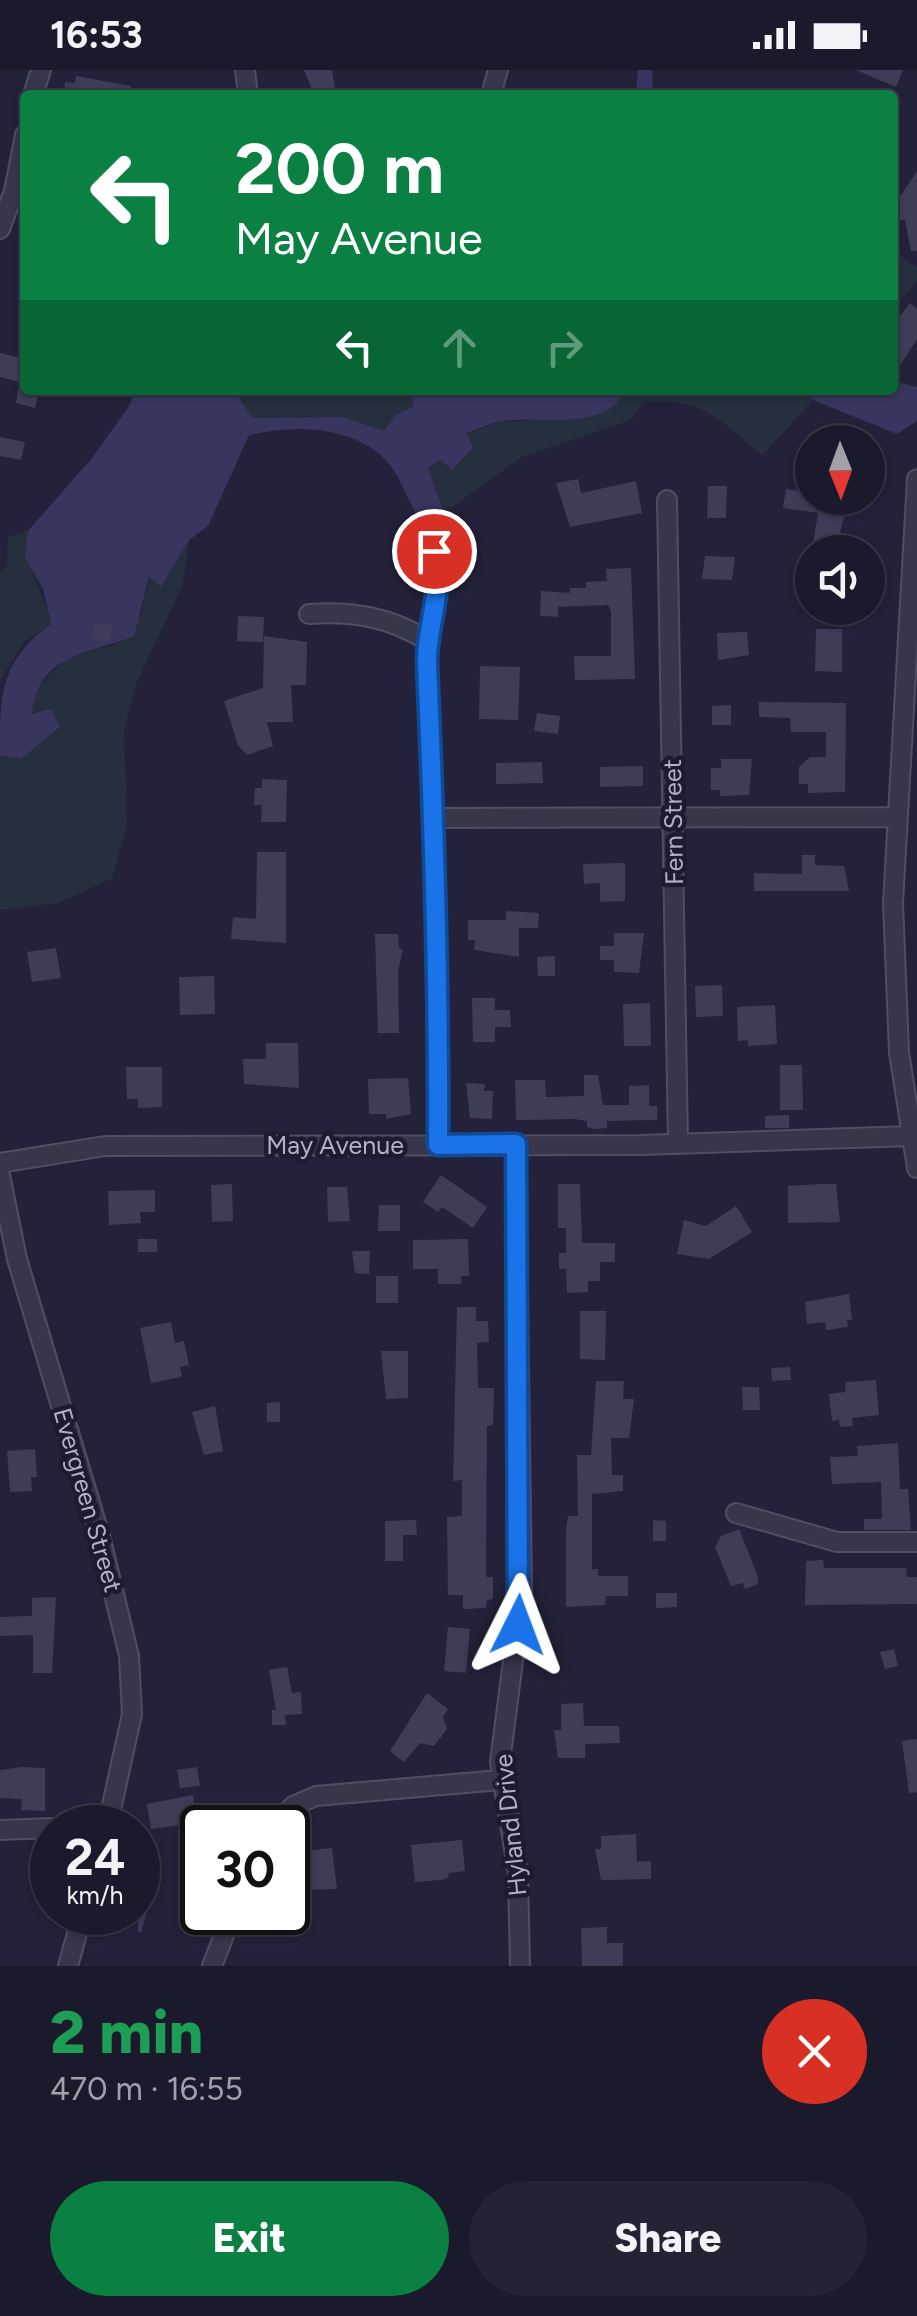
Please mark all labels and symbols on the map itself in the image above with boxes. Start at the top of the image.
north arrow [795,425,885,515]
pin [392,509,477,594]
street label: Fern Street [657,759,689,885]
street label: May Avenue [266,1130,404,1160]
street label: Evergreen Street [47,1404,129,1596]
position arrow [466,1573,570,1677]
street label: Hyland Drive [488,1752,532,1898]
speed limit sign: 30 [180,1805,310,1935]

